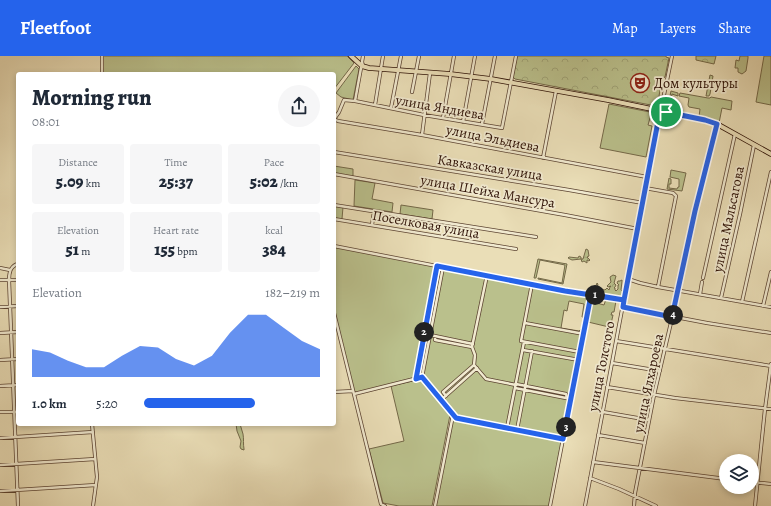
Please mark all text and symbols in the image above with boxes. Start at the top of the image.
text: Fleetfoot [20,15,91,41]
text: Map [612,19,638,38]
text: Layers [660,19,696,38]
text: Share [718,19,751,38]
theatre icon: Дом культуры [629,72,651,94]
place label: Дом культуры [654,74,738,93]
text: Morning run [32,83,152,113]
button: share [278,85,320,127]
street label: улица Яндиева [393,90,486,125]
pin [649,95,683,129]
icon: arrive [655,101,677,123]
text: 08:01 [32,113,60,130]
street label: улица Эльдиева [444,120,542,157]
street label: Кавказская улица [436,150,544,185]
text: Distance [58,155,98,170]
text: Time [165,155,187,170]
text: Pace [264,155,284,170]
street label: улица Мальсагова [708,164,749,275]
text: 5.09 [56,170,84,193]
text: 25:37 [159,170,193,193]
text: 5:02 [250,170,278,193]
street label: улица Шейха Мансура [418,170,557,213]
text: km [84,176,100,191]
text: /km [278,176,298,191]
street label: Поселковая улица [371,206,481,243]
text: Elevation [57,223,99,238]
text: Heart rate [153,223,199,238]
text: kcal [265,223,283,238]
text: 51 [66,238,79,261]
text: 155 [154,238,175,261]
text: 384 [262,238,286,261]
text: m [79,244,90,259]
text: bpm [175,244,198,259]
text: Elevation [32,284,82,301]
text: 182–219 m [265,284,320,301]
pin: 1 [585,285,605,305]
text: 1 [593,287,597,302]
pin: 4 [663,305,683,325]
text: 4 [670,307,676,322]
street label: улица Толстого [583,319,620,414]
pin: 2 [414,322,434,342]
text: 2 [421,324,427,339]
street label: улица Ялхароева [628,331,668,435]
text: 1.0 km [32,395,67,412]
text: 5:20 [96,395,118,412]
pin: 3 [556,417,576,437]
text: 3 [564,419,568,434]
map controls [719,454,759,494]
button: layers [719,454,759,494]

